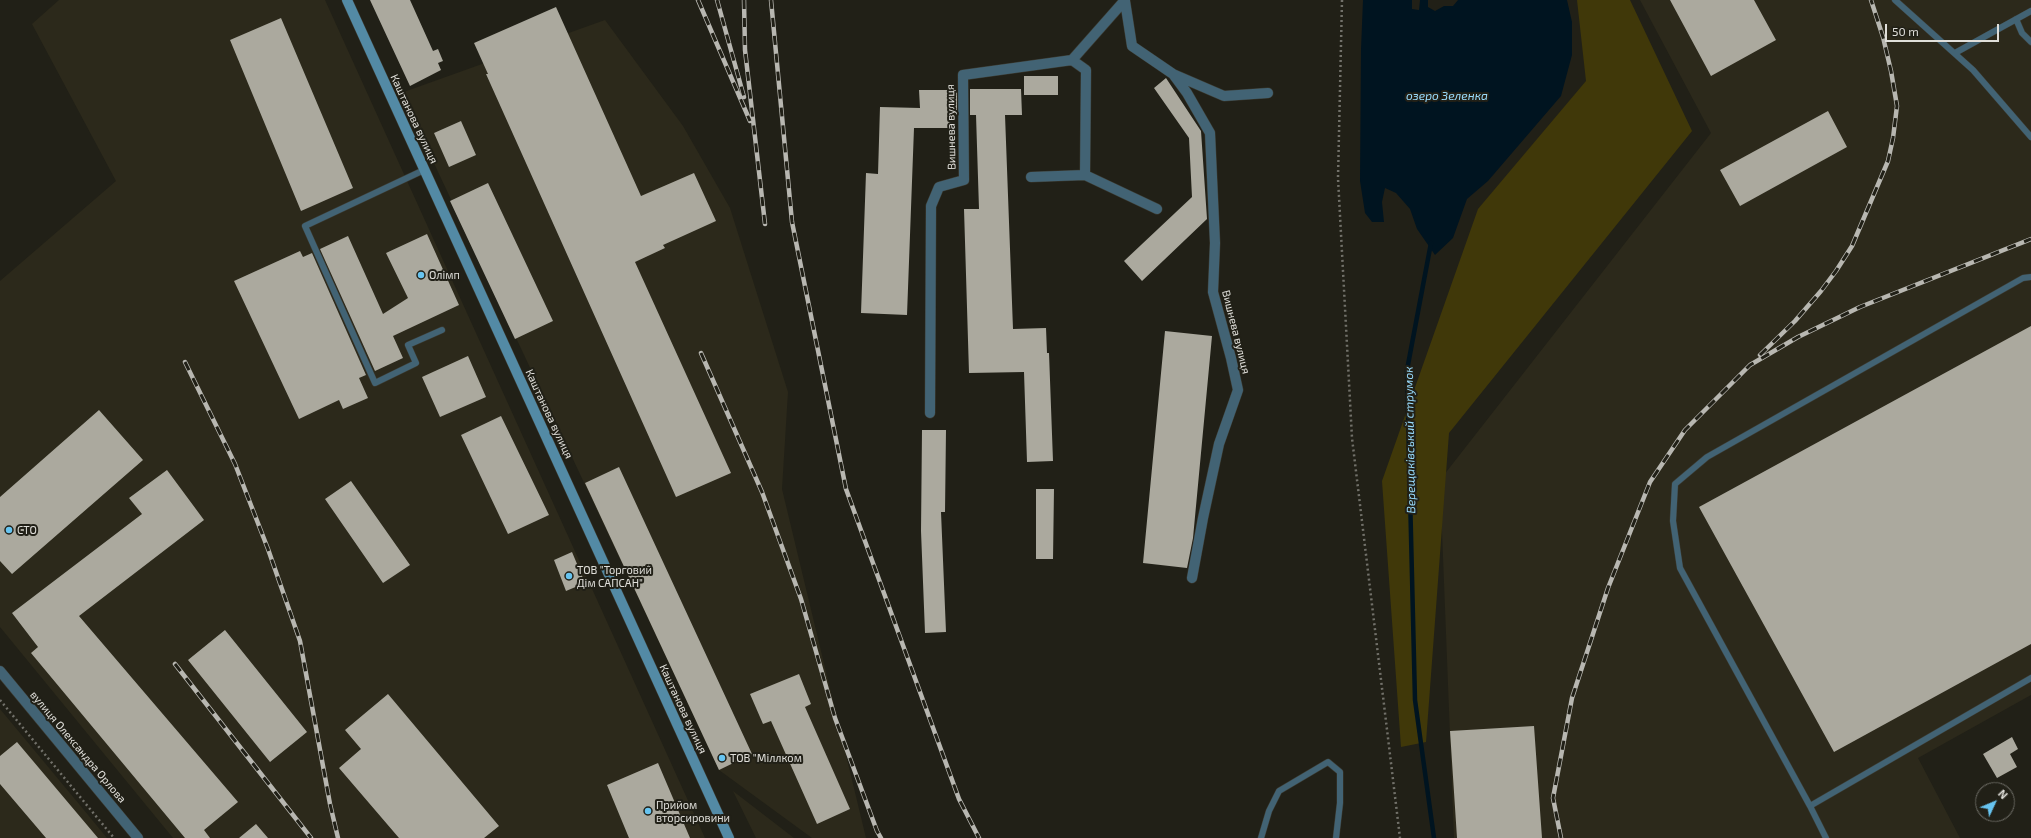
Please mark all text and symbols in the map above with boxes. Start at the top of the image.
scale bar [1887,16,2001,42]
text: 50 m [1892,24,1919,38]
street label: Каштанова вулиця [388,72,440,166]
street label: Вишнева вулиця [944,84,958,170]
water label: озеро Зеленка [1406,89,1488,103]
place label: Олімп [429,268,460,282]
marker: Олімп [416,270,426,280]
street label: Вишнева вулиця [1219,289,1253,375]
water label: Верещаківський струмок [1402,366,1418,514]
street label: Каштанова вулиця [523,367,575,461]
place label: СТО [17,523,37,537]
marker: СТО [4,525,14,535]
place label: ТОВ "Торговий Дім САПСАН" [577,563,652,589]
marker: ТОВ "Торговий Дім САПСАН" [564,571,574,581]
street label: Каштанова вулиця [657,662,709,756]
street label: вулиця Олександра Орлова [27,688,129,806]
place label: ТОВ "Міллком [730,751,802,765]
marker: ТОВ "Міллком [717,753,727,763]
north arrow [1975,782,2015,822]
text: N [1996,787,2011,801]
place label: Прийом вторсировини [656,798,730,824]
marker: Прийом вторсировини [643,806,653,816]

